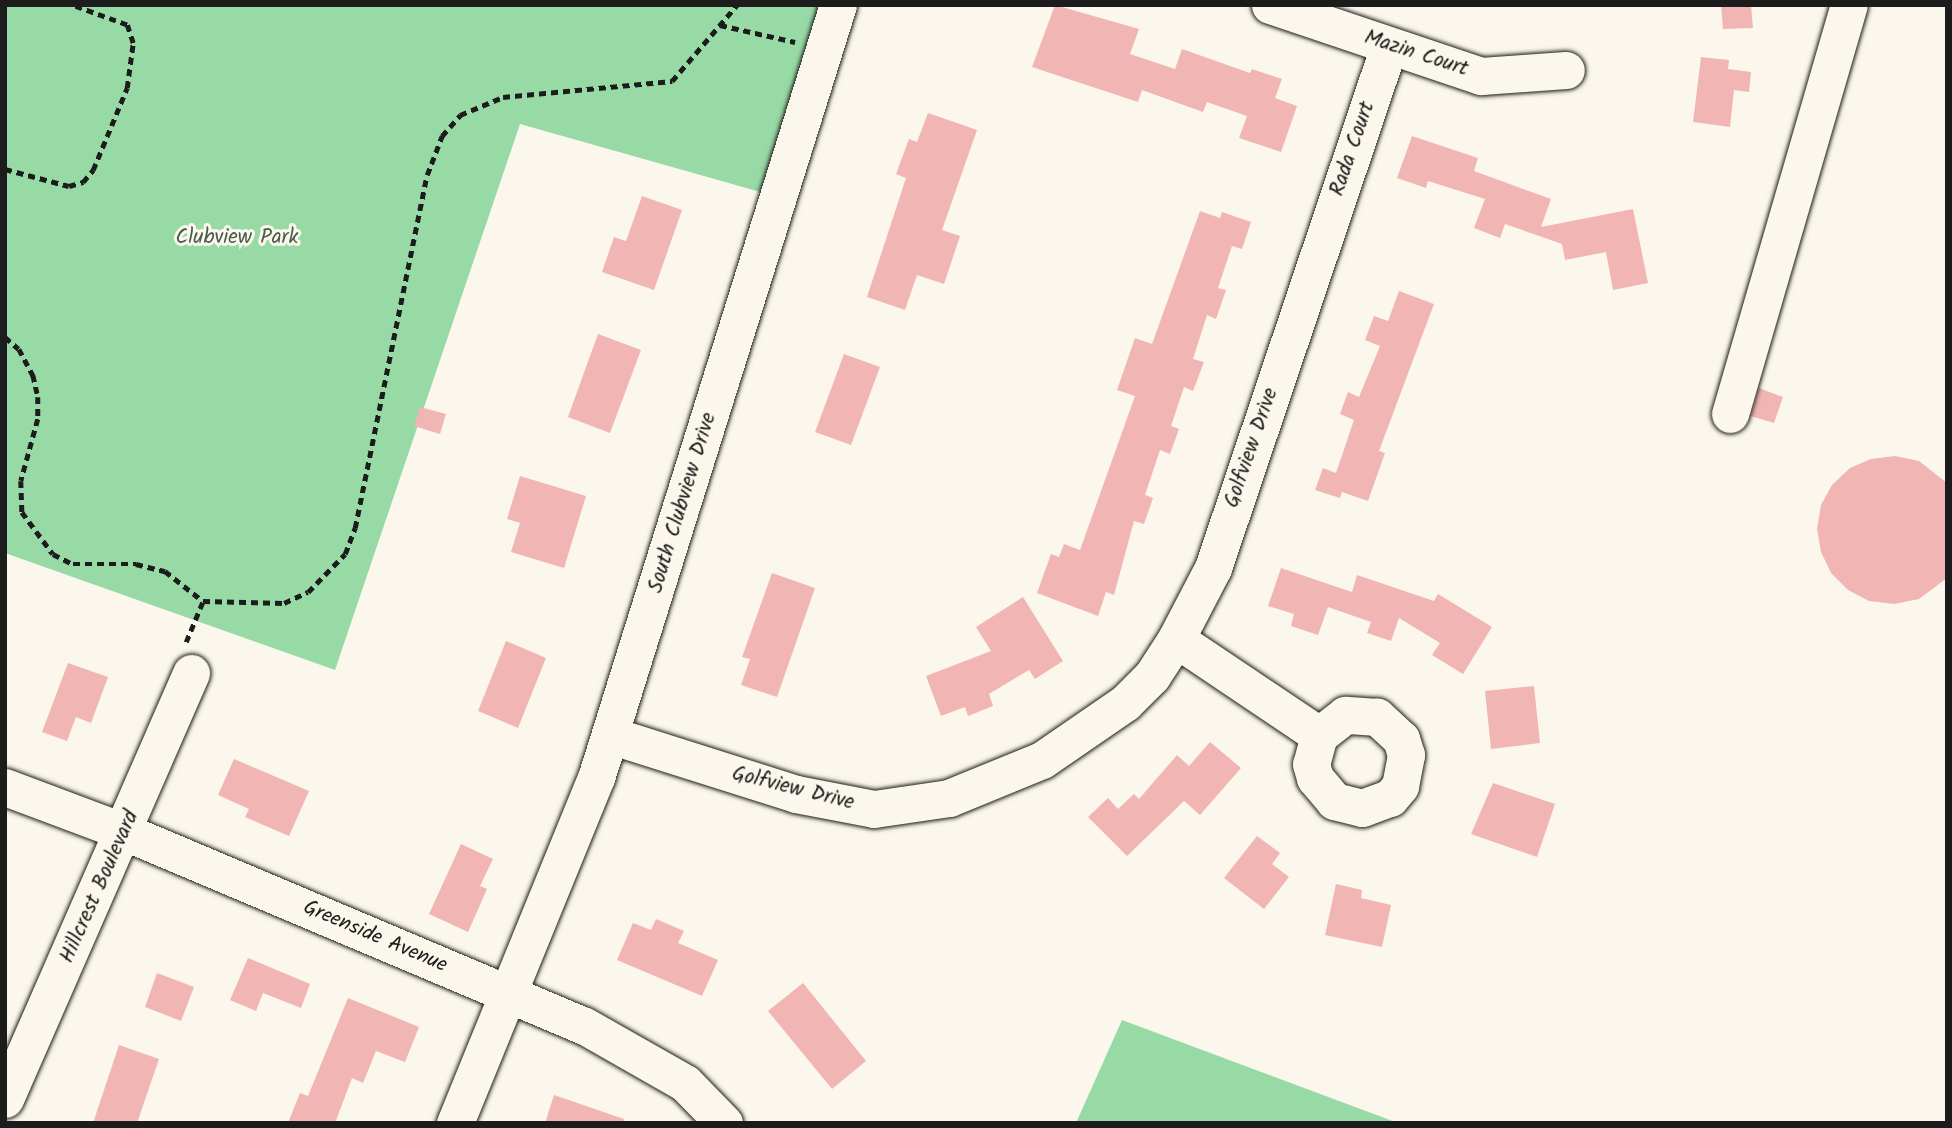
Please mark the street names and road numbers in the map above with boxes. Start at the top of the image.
street label: Mazin Court [1361,25,1471,83]
street label: Rada Court [1325,99,1381,199]
street label: Golfview Drive [1220,385,1284,511]
street label: South Clubview Drive [644,410,722,596]
street label: Golfview Drive [729,762,857,816]
street label: Hillcrest Boulevard [55,807,145,967]
street label: Greenside Avenue [299,895,451,979]

